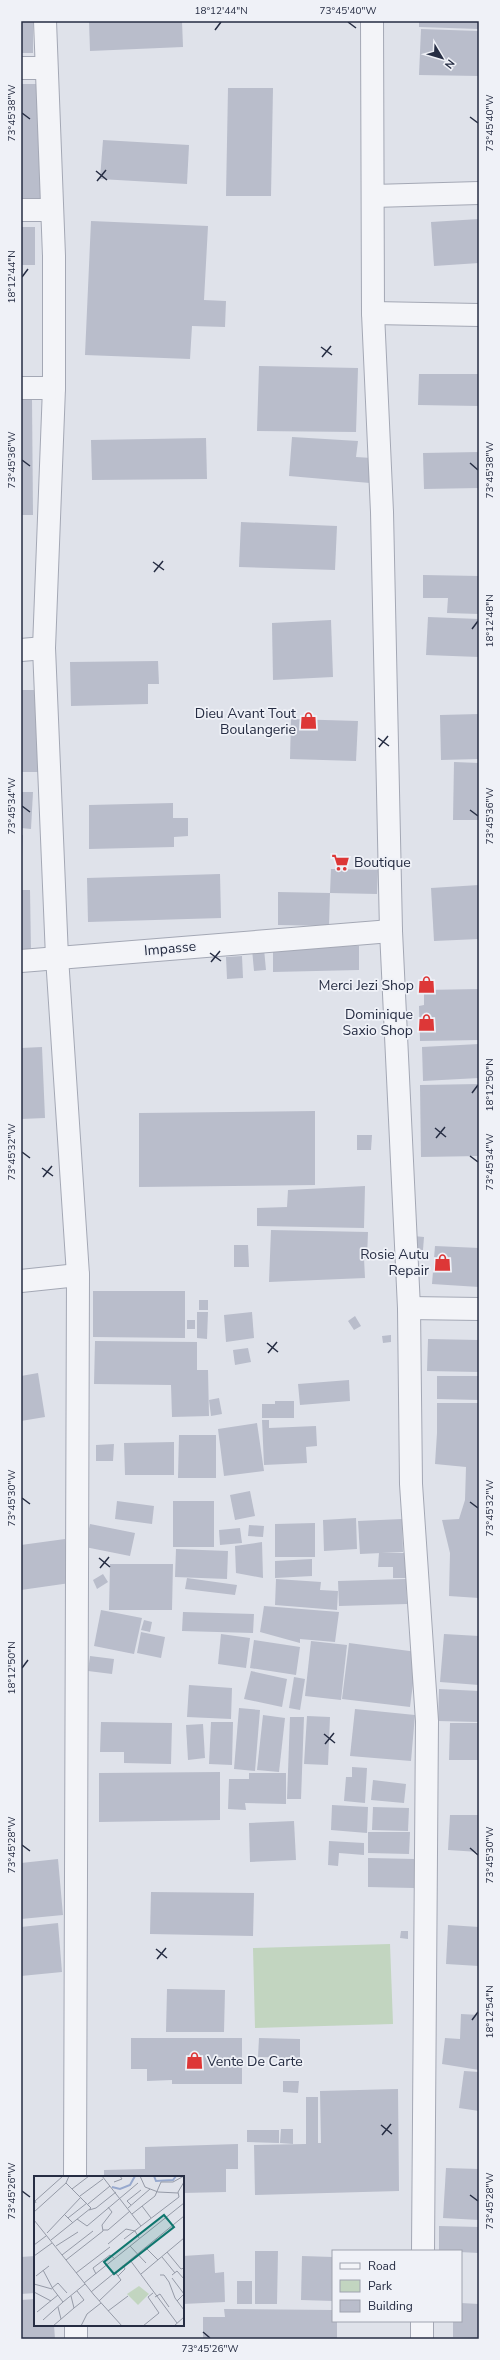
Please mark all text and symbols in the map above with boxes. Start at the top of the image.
text: 18°12'44"N [194,4,248,18]
text: 73°45'40"W [320,4,376,18]
north arrow [422,38,462,78]
text: N [441,56,458,72]
text: 73°45'38"W [5,85,19,141]
text: 73°45'40"W [483,95,497,151]
text: 18°12'44"N [5,250,19,304]
text: 73°45'36"W [5,432,19,488]
text: 73°45'38"W [483,442,497,498]
text: 18°12'48"N [483,594,497,648]
place label: Dieu Avant Tout Boulangerie [195,704,296,739]
shop icon: Dieu Avant Tout Boulangerie [299,711,319,731]
text: 73°45'34"W [5,778,19,834]
text: 73°45'36"W [483,788,497,844]
supermarket icon: Boutique [331,852,351,872]
place label: Boutique [354,853,411,872]
street label: Impasse [143,937,197,960]
shop icon: Merci Jezi Shop [417,975,437,995]
place label: Merci Jezi Shop [319,976,414,995]
place label: Dominique Saxio Shop [342,1005,413,1040]
shop icon: Dominique Saxio Shop [416,1012,436,1032]
text: 18°12'50"N [483,1058,497,1112]
text: 73°45'32"W [5,1124,19,1180]
text: 73°45'34"W [483,1134,497,1190]
place label: Rosie Autu Repair [360,1245,429,1280]
shop icon: Rosie Autu Repair [432,1252,452,1272]
text: 73°45'30"W [5,1470,19,1526]
text: 73°45'32"W [483,1480,497,1536]
text: 18°12'50"N [5,1641,19,1695]
text: 73°45'28"W [5,1817,19,1873]
text: 73°45'30"W [483,1827,497,1883]
text: 18°12'54"N [483,1985,497,2039]
shop icon: Vente De Carte [184,2051,204,2071]
place label: Vente De Carte [206,2052,303,2071]
text: 73°45'26"W [5,2163,19,2219]
text: 73°45'28"W [483,2173,497,2229]
inset map [34,2176,184,2326]
legend [332,2250,462,2322]
text: Road [368,2258,396,2274]
text: Park [368,2278,393,2294]
text: Building [368,2298,413,2314]
text: 73°45'26"W [182,2342,238,2356]

